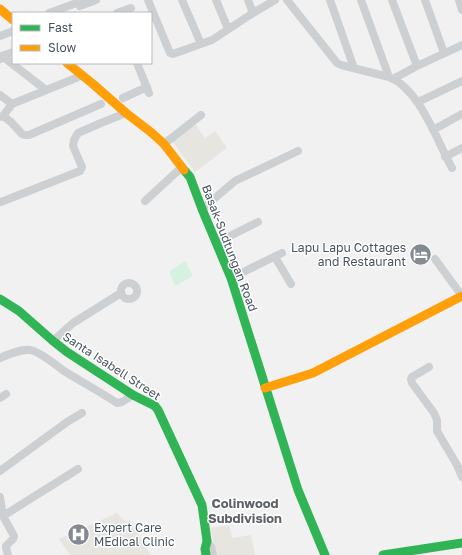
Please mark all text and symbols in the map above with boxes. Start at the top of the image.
legend [12,12,152,64]
text: Fast [48,20,73,35]
text: Slow [48,40,76,55]
street label: Basak-Sudtungan Road [199,183,261,313]
place label: Lapu Lapu Cottages and Restaurant [291,240,406,269]
hotel icon: Lapu Lapu Cottages and Restaurant [408,241,434,267]
street label: Santa Isabell Street [60,329,164,403]
district label: Colinwood Subdivision [208,495,282,526]
place label: Expert Care MEdical Clinic [94,520,175,549]
hospital icon: Expert Care MEdical Clinic [66,521,92,547]

